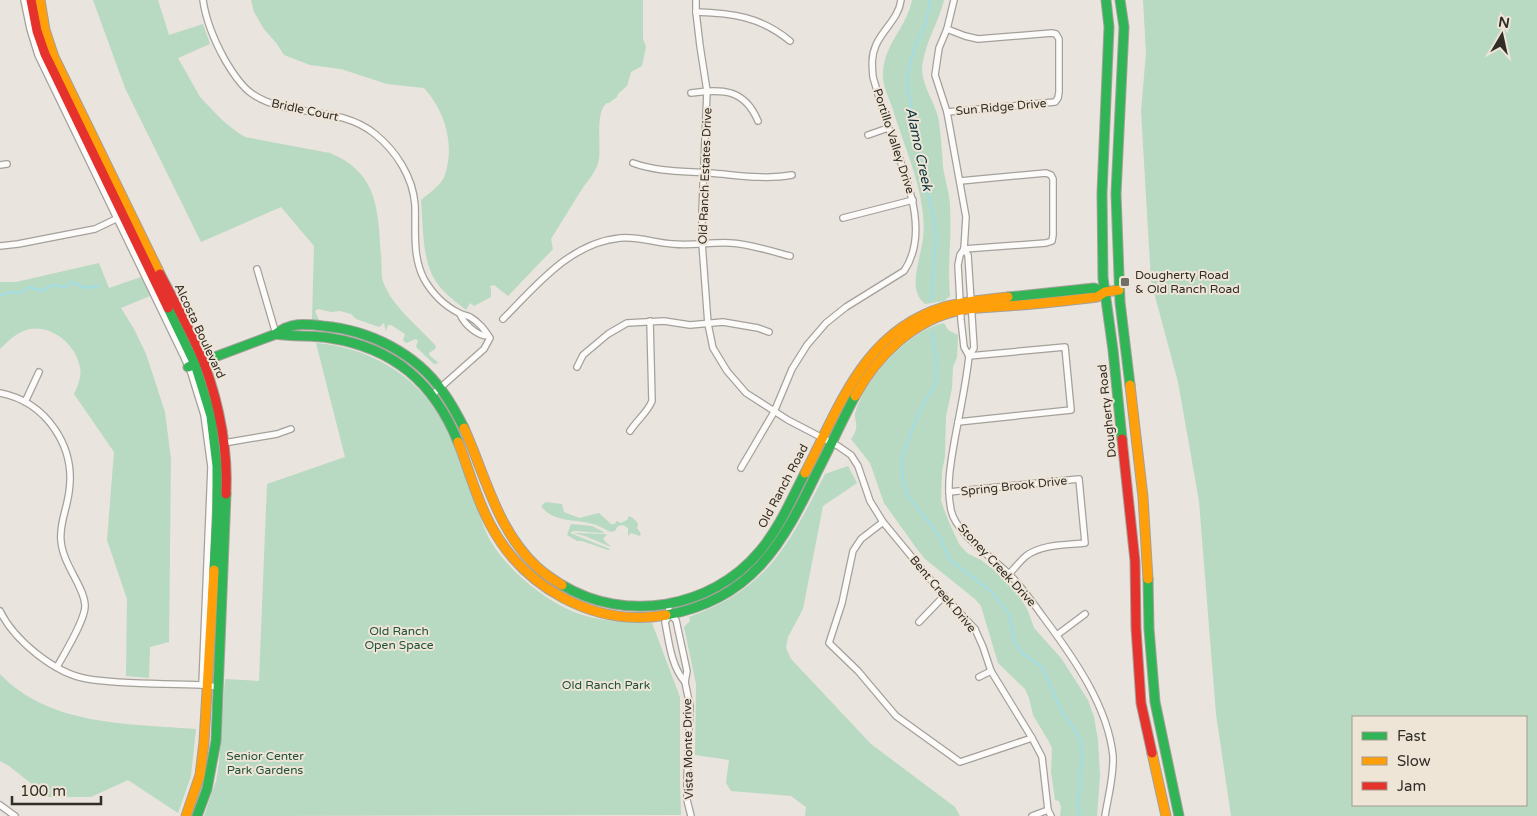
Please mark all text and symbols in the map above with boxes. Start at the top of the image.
north arrow [1477,10,1527,60]
text: N [1497,13,1511,32]
street label: Portillo Valley Drive [870,87,918,196]
street label: Bridle Court [270,96,340,124]
street label: Sun Ridge Drive [955,96,1047,118]
water label: Alamo Creek [902,106,936,194]
street label: Old Ranch Estates Drive [696,107,714,245]
place label: Dougherty Road & Old Ranch Road [1135,268,1240,296]
marker: Dougherty Road & Old Ranch Road [1119,276,1131,288]
street label: Alcosta Boulevard [172,281,228,381]
street label: Dougherty Road [1095,364,1119,458]
street label: Old Ranch Road [755,442,811,530]
street label: Spring Brook Drive [960,473,1068,499]
street label: Stoney Creek Drive [955,521,1039,609]
street label: Bent Creek Drive [907,553,979,635]
park label: Old Ranch Open Space [364,624,434,652]
park label: Old Ranch Park [562,678,651,692]
street label: Vista Monte Drive [680,698,696,800]
legend [1352,716,1527,806]
text: Fast [1397,727,1427,745]
park label: Senior Center Park Gardens [226,749,304,777]
text: Slow [1397,752,1431,770]
scale bar [12,774,101,806]
text: Jam [1397,777,1426,795]
text: 100 m [20,782,66,800]

